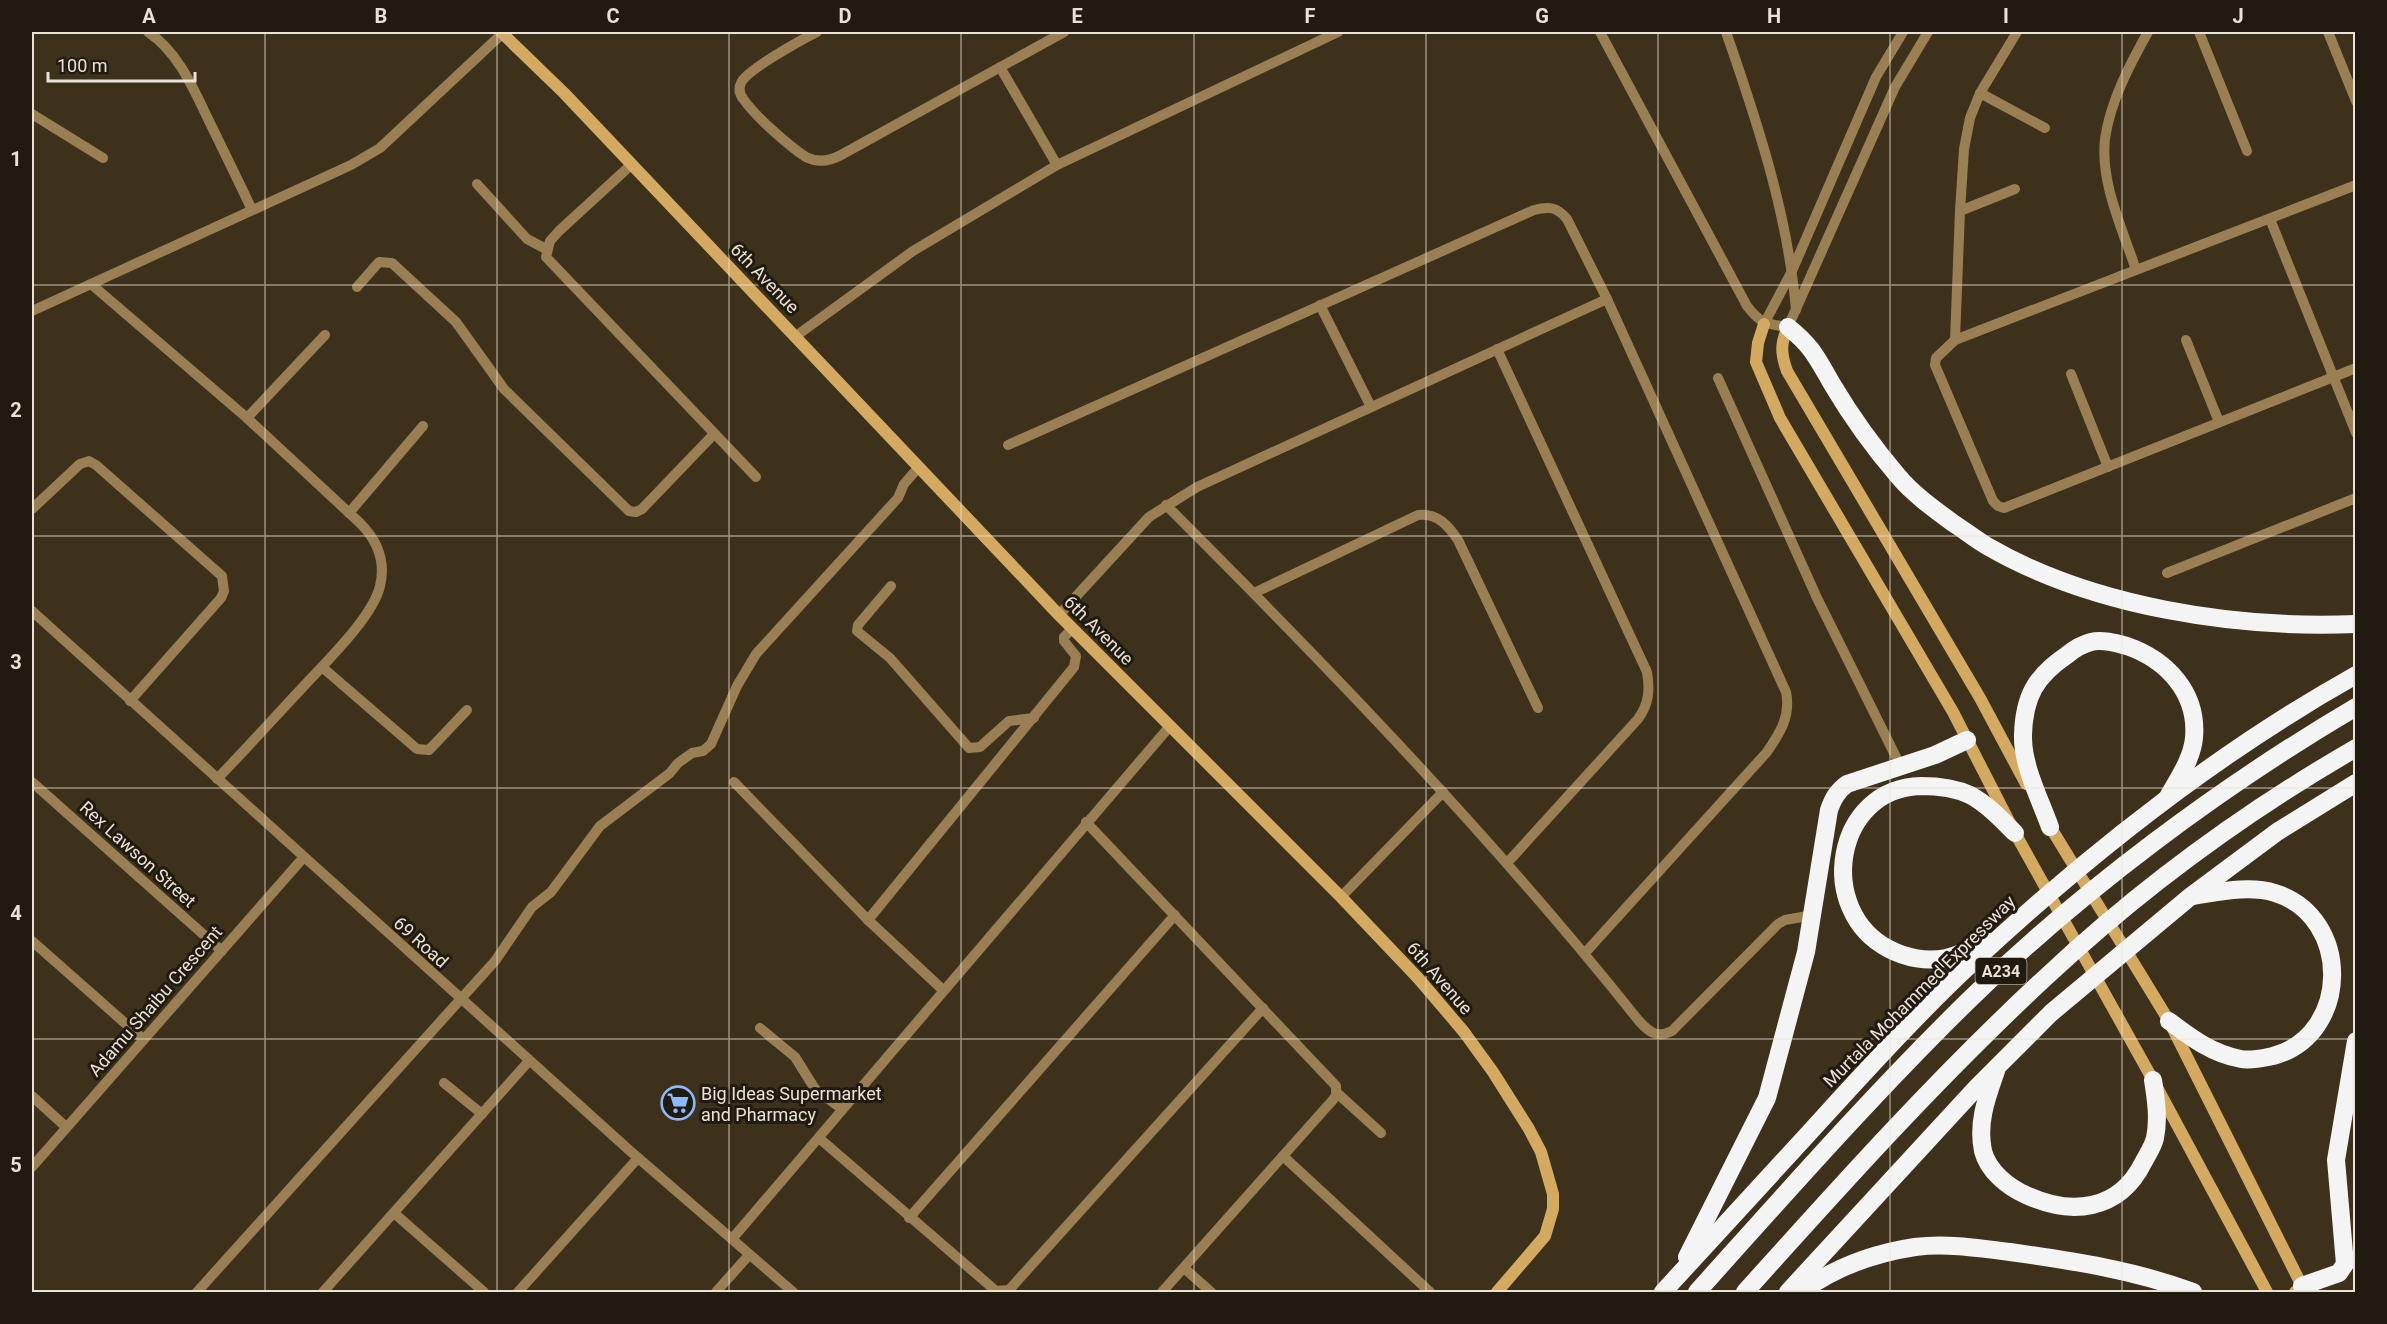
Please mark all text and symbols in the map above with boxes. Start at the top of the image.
text: A [142,4,156,28]
text: B [375,4,387,28]
text: C [606,4,620,28]
text: D [839,4,852,28]
text: E [1071,4,1083,28]
text: F [1305,4,1316,28]
text: G [1535,4,1549,28]
text: H [1767,4,1781,28]
text: I [2003,4,2009,28]
text: J [2232,4,2244,28]
scale bar [48,45,195,83]
text: 100 m [57,55,108,76]
text: 1 [10,147,22,171]
street label: 6th Avenue [726,239,804,317]
text: 2 [10,398,22,422]
street label: 6th Avenue [1060,591,1138,669]
text: 3 [10,650,22,674]
street label: Rex Lawson Street [76,797,200,912]
street label: Murtala Mohammed Expressway [1819,890,2020,1091]
text: 4 [10,901,22,925]
street label: 69 Road [389,912,453,972]
street label: Adamu Shaibu Crescent [84,921,226,1080]
street label: 6th Avenue [1403,937,1477,1019]
road number: A234 [1976,958,2026,984]
place label: Big Ideas Supermarket and Pharmacy [701,1083,882,1125]
supermarket icon: Big Ideas Supermarket and Pharmacy [660,1085,696,1121]
text: 5 [10,1153,22,1177]

